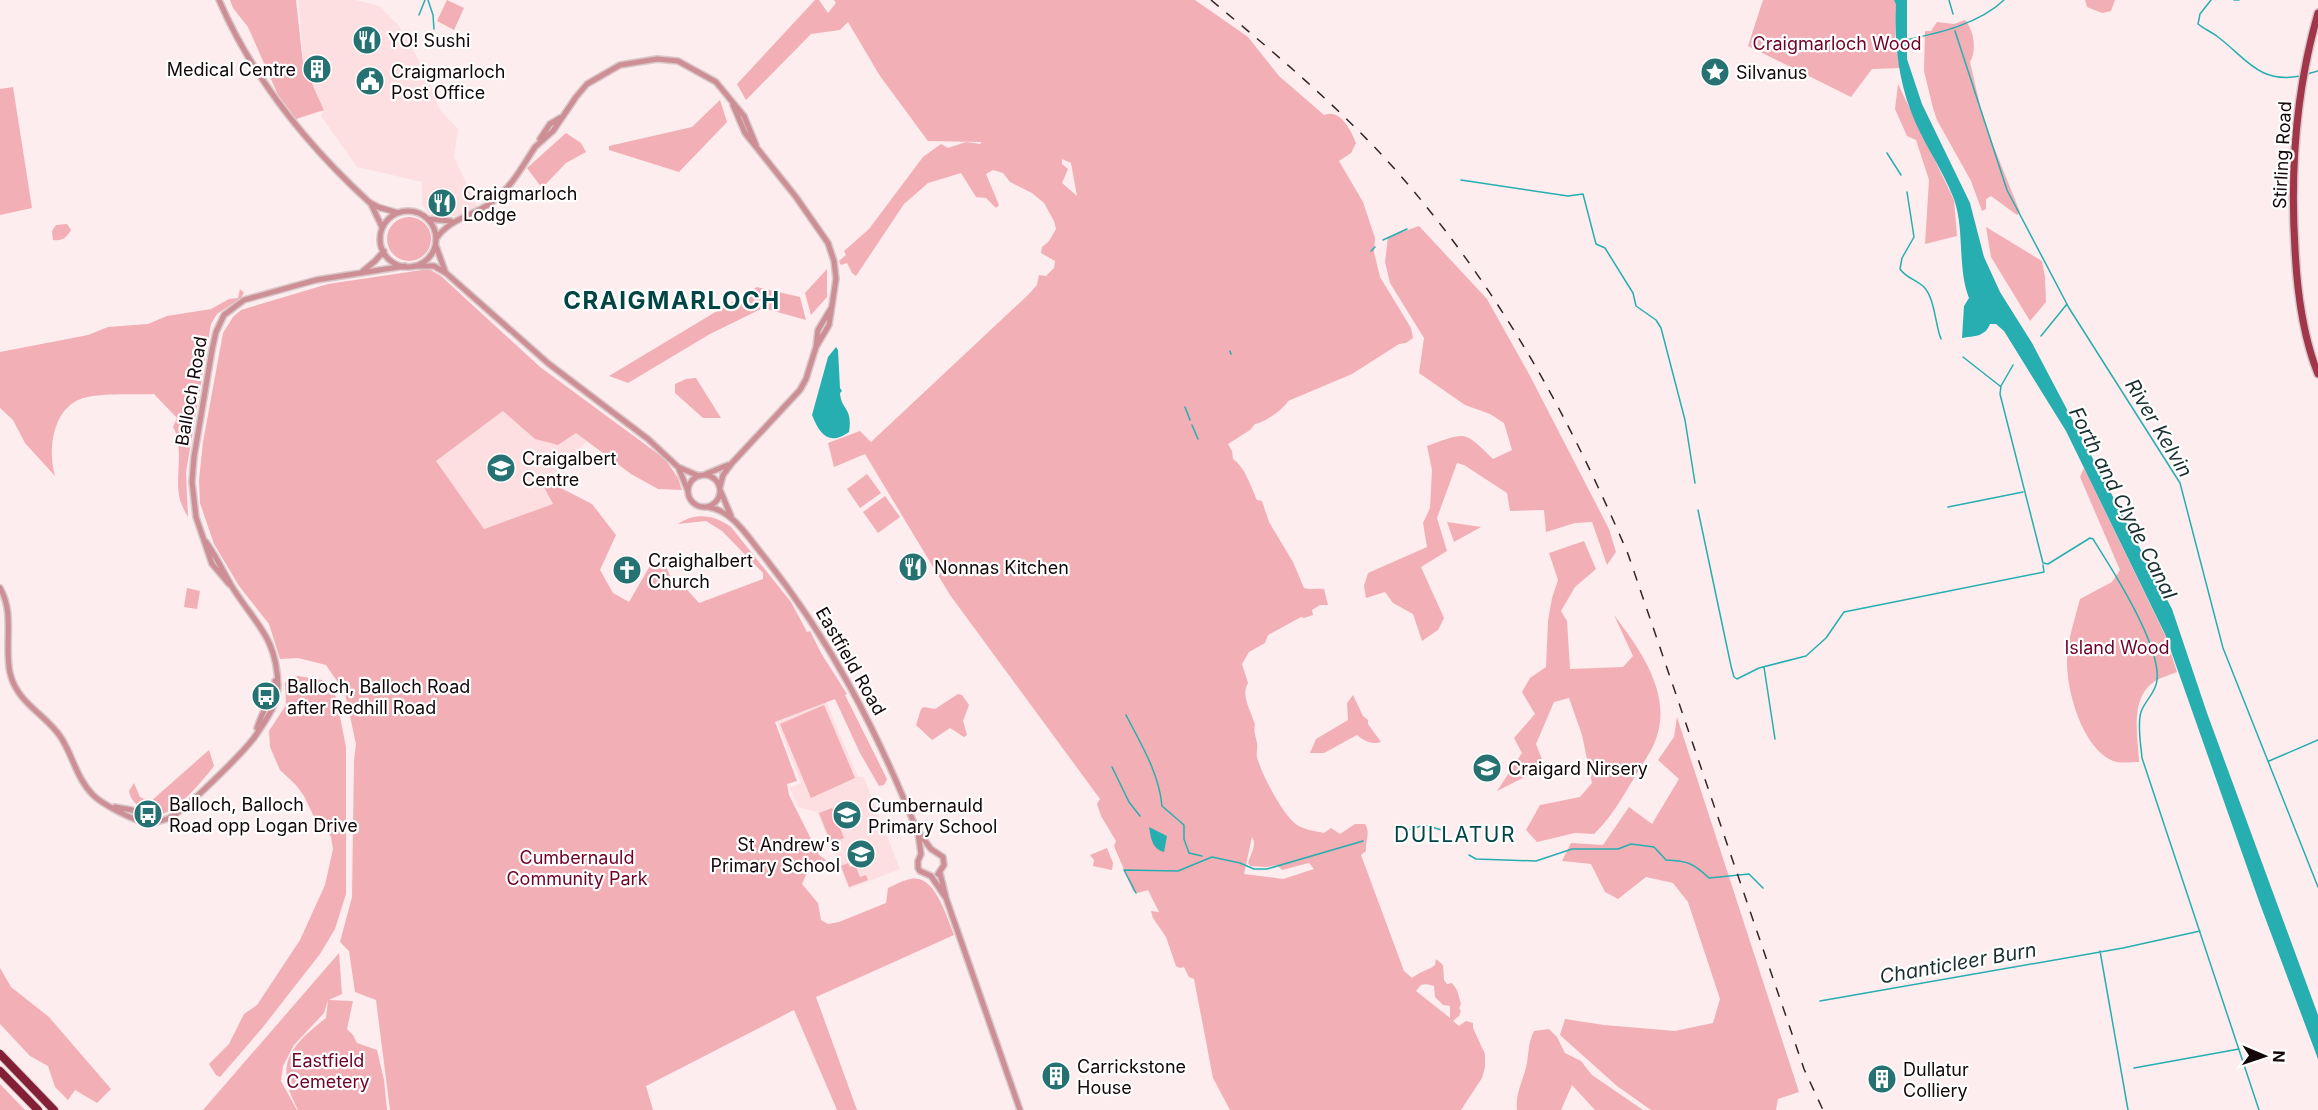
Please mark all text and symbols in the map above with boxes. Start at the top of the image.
restaurant icon: YO! Sushi [351,24,383,56]
place label: YO! Sushi [388,30,470,51]
park label: Craigmarloch Wood [1753,33,1921,54]
building icon: Medical Centre [301,53,333,85]
place icon: Silvanus [1699,56,1731,88]
place label: Medical Centre [167,59,296,80]
place label: Craigmarloch Post Office [391,61,505,103]
place label: Silvanus [1736,62,1807,83]
public building icon: Craigmarloch Post Office [354,65,386,97]
street label: Stirling Road [2269,101,2295,209]
place label: Craigmarloch Lodge [463,183,577,225]
restaurant icon: Craigmarloch Lodge [426,187,458,219]
district label: CRAIGMARLOCH [563,286,781,315]
street label: Balloch Road [171,335,211,447]
water label: River Kelvin [2120,375,2198,481]
water label: Forth and Clyde Canal [2064,403,2182,603]
place label: Craigalbert Centre [522,448,616,490]
school or university icon: Craigalbert Centre [485,452,517,484]
place label: Craighalbert Church [648,550,753,592]
restaurant icon: Nonnas Kitchen [897,551,929,583]
church icon: Craighalbert Church [611,554,643,586]
place label: Nonnas Kitchen [934,557,1069,578]
street label: Eastfield Road [812,603,890,719]
park label: Island Wood [2065,637,2169,658]
place label: Balloch, Balloch Road after Redhill Road [287,676,470,718]
bus stop icon: Balloch, Balloch Road after Redhill Road [250,680,282,712]
school or university icon: Craigard Nirsery [1471,752,1503,784]
place label: Craigard Nirsery [1508,758,1648,779]
place label: Balloch, Balloch Road opp Logan Drive [169,794,358,836]
place label: Cumbernauld Primary School [868,795,997,837]
bus stop icon: Balloch, Balloch Road opp Logan Drive [132,798,164,830]
school or university icon: Cumbernauld Primary School [831,799,863,831]
district label: DULLATUR [1394,822,1516,847]
place label: St Andrew's Primary School [711,834,840,876]
school or university icon: St Andrew's Primary School [845,838,877,870]
park label: Cumbernauld Community Park [506,847,648,889]
water label: Chanticleer Burn [1878,937,2038,989]
north arrow [2234,1026,2294,1086]
park label: Eastfield Cemetery [286,1050,370,1092]
text: N [2269,1050,2289,1063]
place label: Carrickstone House [1077,1056,1186,1098]
place label: Dullatur Colliery [1903,1059,1969,1101]
building icon: Carrickstone House [1040,1060,1072,1092]
building icon: Dullatur Colliery [1866,1063,1898,1095]

